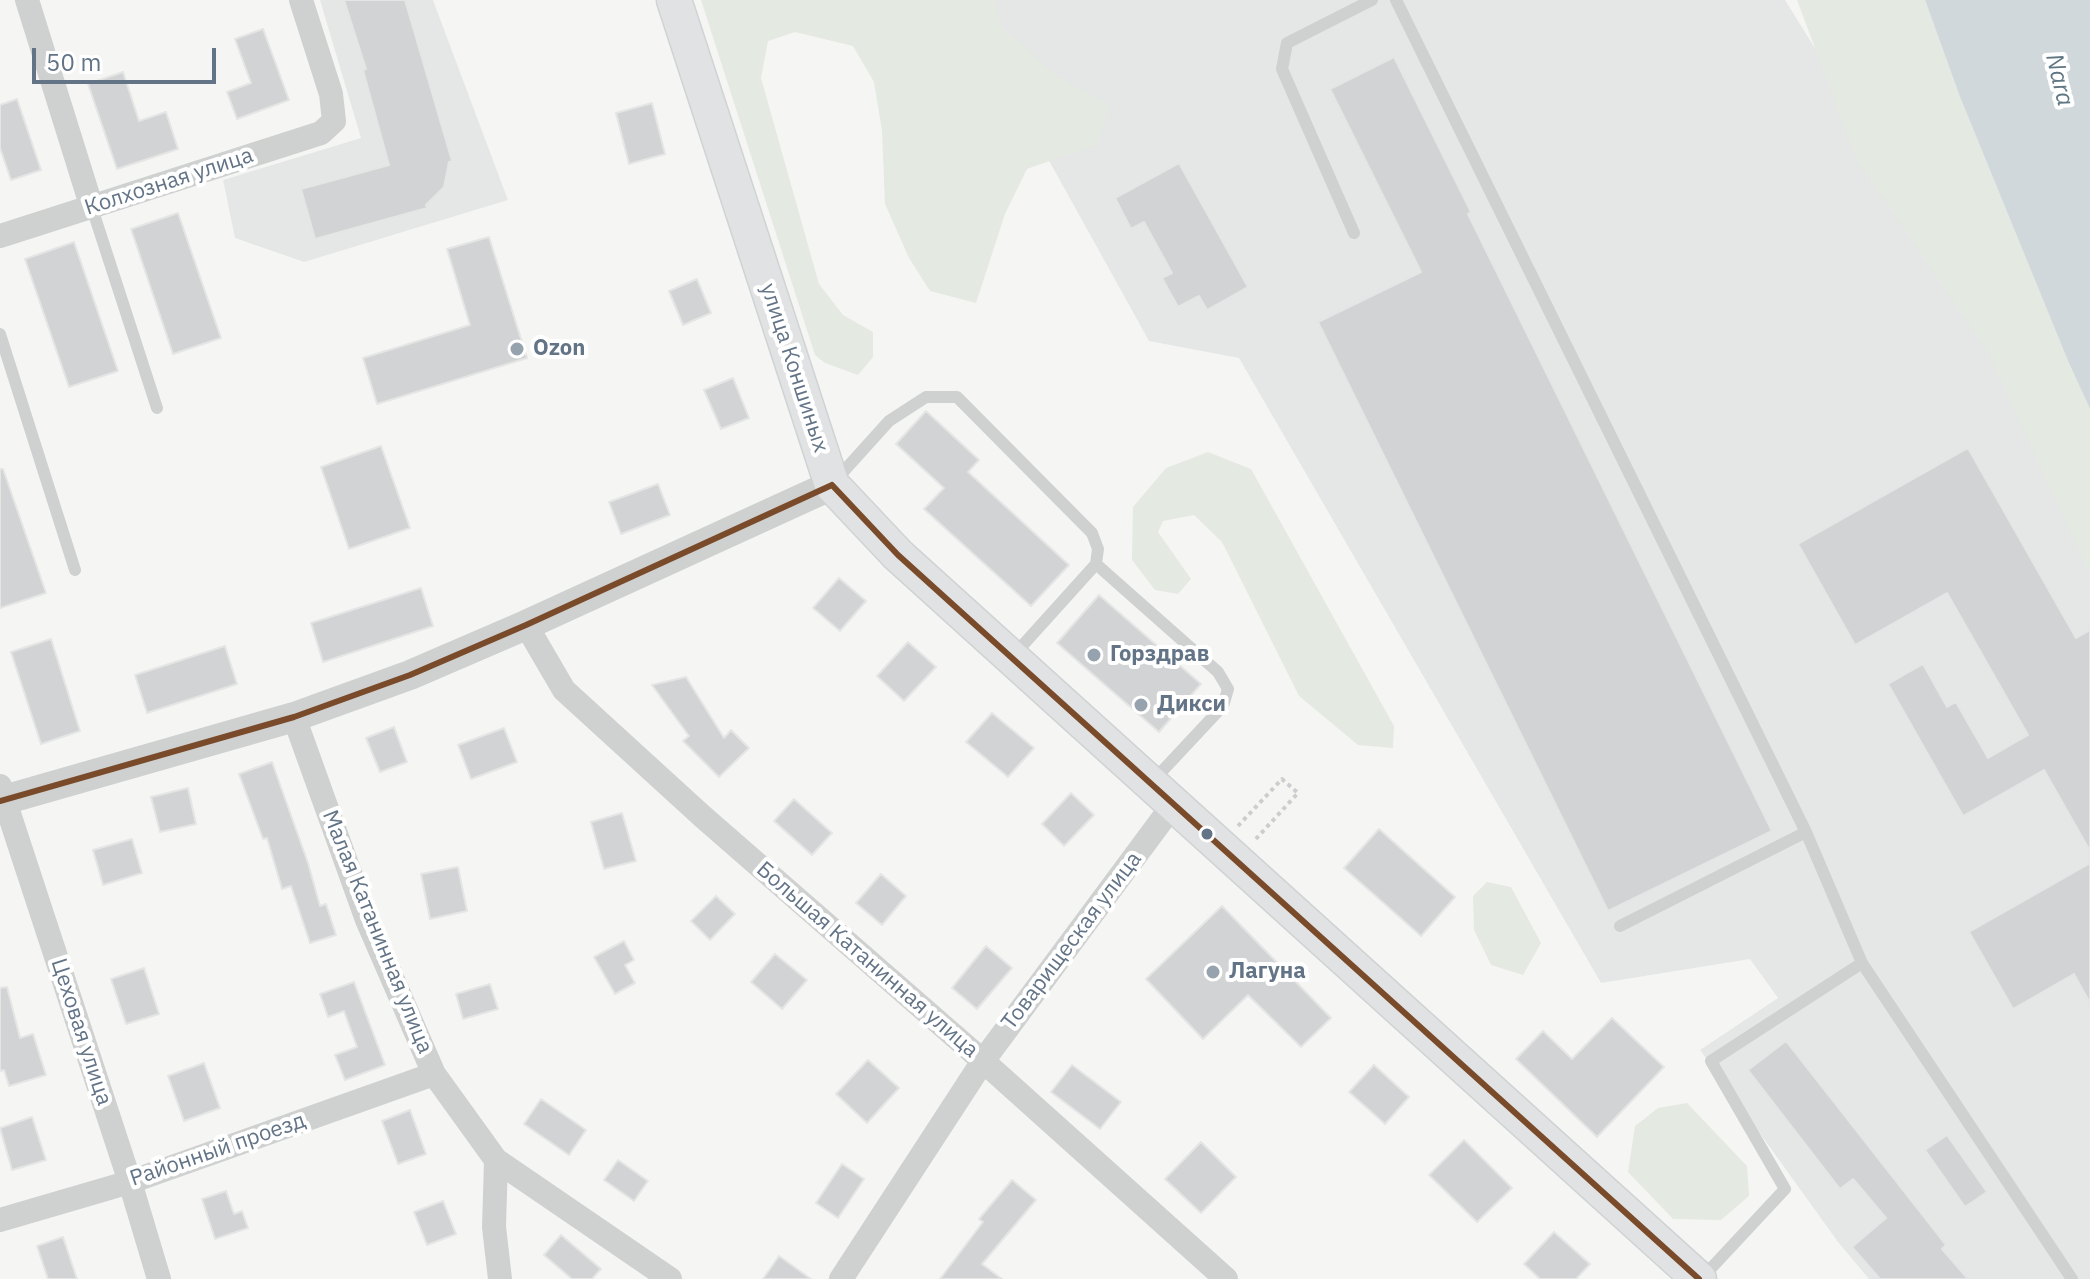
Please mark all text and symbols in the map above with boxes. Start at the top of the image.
scale bar [36,32,220,82]
text: 50 m [46,46,101,78]
water label: Nara [2039,51,2079,109]
street label: Колхозная улица [82,142,256,222]
street label: улица Коншиных [754,280,834,456]
place label: Ozon [533,336,585,362]
marker: Ozon [508,340,526,358]
place label: Горздрав [1110,642,1209,668]
marker: Горздрав [1085,646,1103,664]
place label: Дикси [1157,692,1226,718]
marker: Дикси [1132,696,1150,714]
street label: Малая Катанинная улица [316,807,438,1057]
unlabelled marker [1199,826,1215,842]
street label: Товарищеская улица [996,847,1148,1035]
street label: Большая Катанинная улица [751,856,983,1064]
street label: Цеховая улица [45,955,117,1109]
place label: Лагуна [1229,959,1306,985]
marker: Лагуна [1204,963,1222,981]
street label: Районный проезд [127,1108,309,1192]

